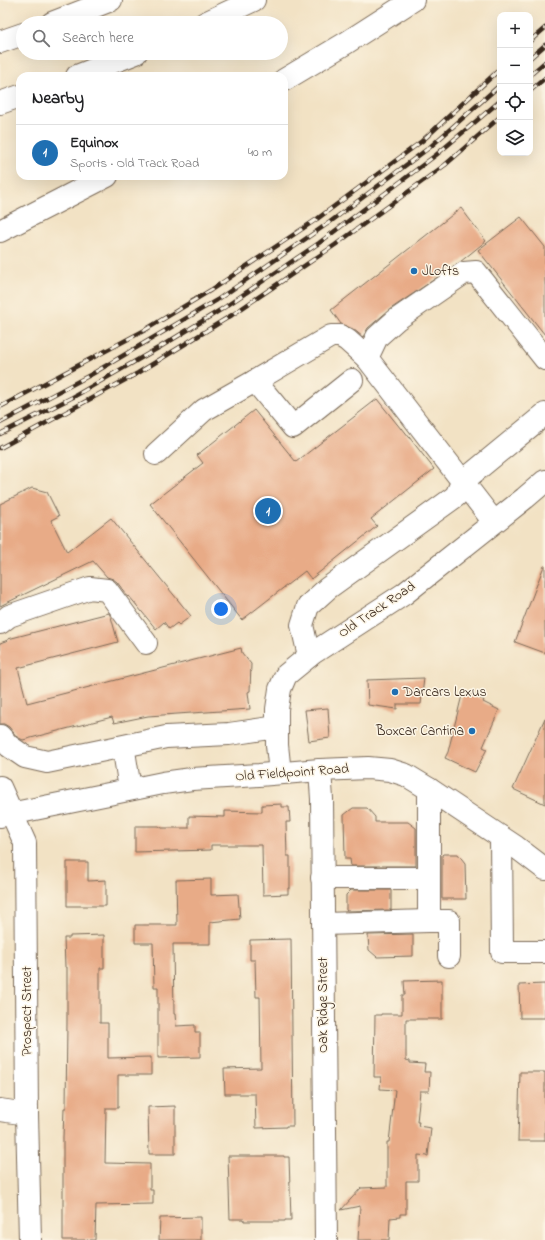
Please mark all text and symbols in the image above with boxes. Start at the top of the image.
map controls [497,12,533,156]
button: + [497,12,533,48]
search box [16,16,288,60]
icon: search [30,27,52,49]
text: Search here [62,27,134,49]
button: − [497,48,533,84]
button: locate [497,84,533,120]
text: Nearby [32,86,84,111]
button: layers [497,120,533,156]
text: Equinox [70,132,118,154]
text: 1 [43,143,47,162]
text: 40 m [248,143,272,162]
text: Sports · Old Track Road [70,154,199,173]
place label: JLofts [422,261,459,282]
marker: JLofts [409,266,419,276]
pin: 1 [255,496,281,526]
street label: Old Track Road [334,576,420,644]
your location [211,599,231,619]
place label: Darcars Lexus [402,682,487,703]
marker: Darcars Lexus [390,687,400,697]
place label: Boxcar Cantina [375,721,464,742]
marker: Boxcar Cantina [467,726,477,736]
street label: Old Fieldpoint Road [234,759,350,787]
street label: Oak Ridge Street [313,957,335,1053]
street label: Prospect Street [17,966,38,1056]

